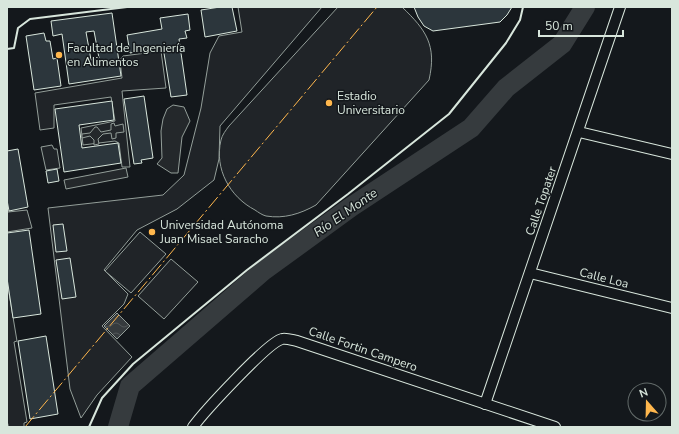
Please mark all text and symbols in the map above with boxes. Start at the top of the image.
scale bar [539,12,623,38]
text: 50 m [545,18,573,34]
place label: Facultad de Ingeniería en Alimentos [67,40,185,70]
marker: Facultad de Ingeniería en Alimentos [54,50,64,60]
place label: Estadio Universitario [337,88,405,118]
marker: Estadio Universitario [324,98,334,108]
street label: Calle Topater [522,164,560,238]
water label: Río El Monte [310,184,381,241]
place label: Universidad Autónoma Juan Misael Saracho [159,217,283,247]
marker: Universidad Autónoma Juan Misael Saracho [147,227,157,237]
street label: Calle Loa [578,264,630,292]
street label: Calle Fortin Campero [306,323,420,375]
north arrow [627,382,667,422]
text: N [637,385,650,402]

